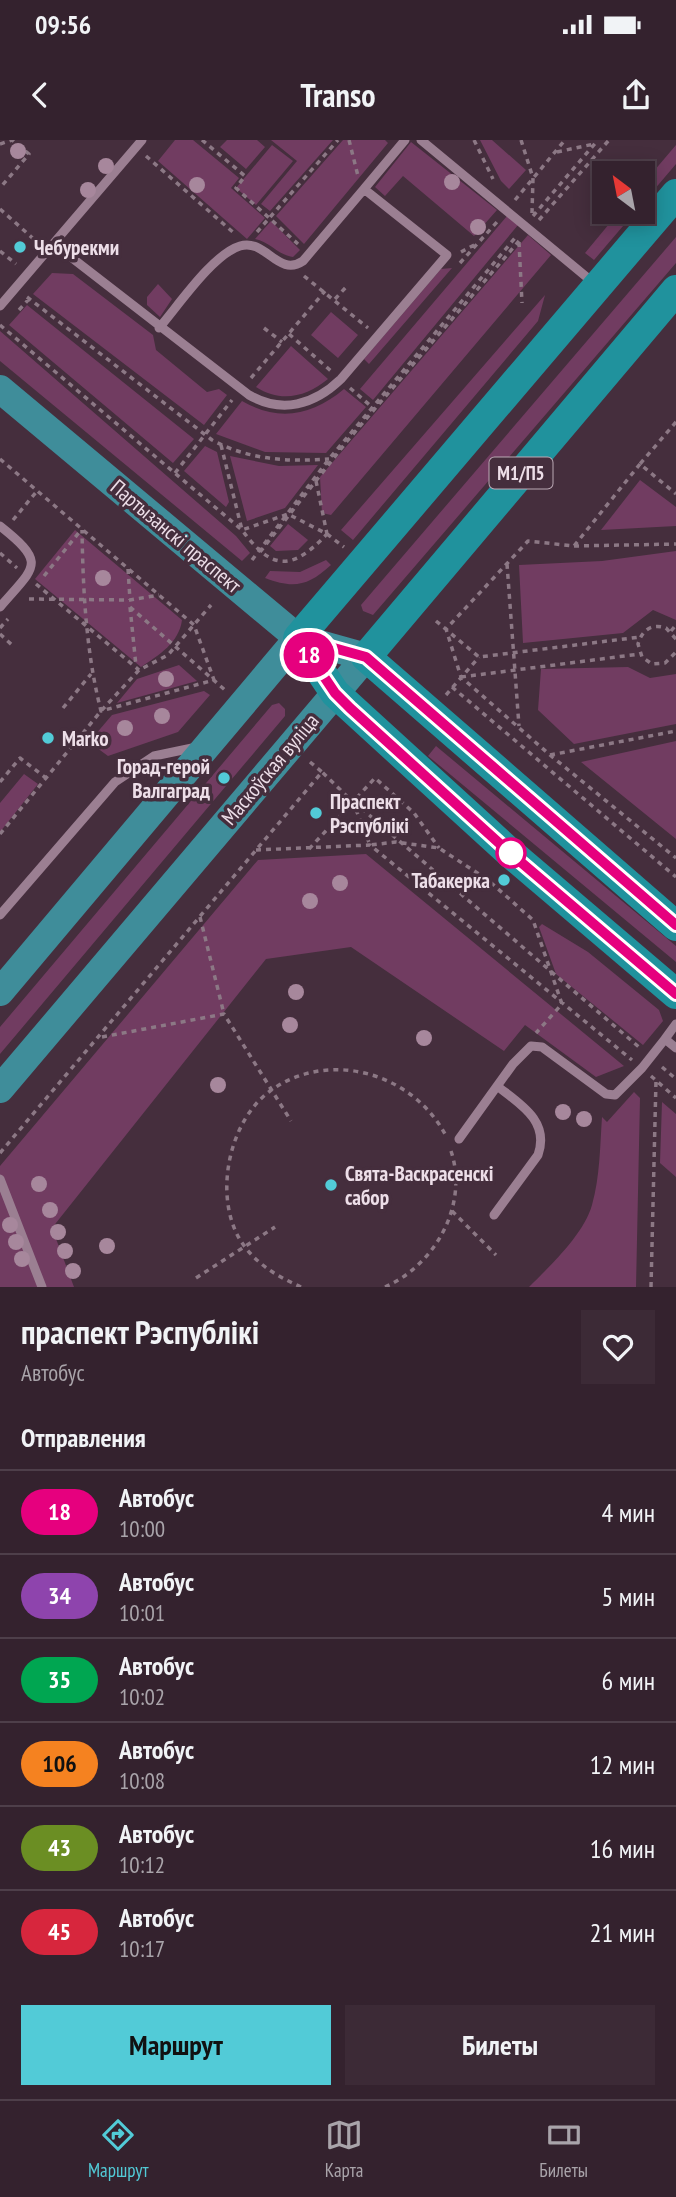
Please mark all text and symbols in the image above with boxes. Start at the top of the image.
text: 09:56 [35,8,91,41]
text: Transo [301,74,375,116]
icon: back [21,76,59,114]
icon: share [617,76,655,114]
north arrow [592,161,654,224]
map controls [592,161,655,224]
place label: Чебурекми [34,234,119,261]
marker: Чебурекми [12,239,28,255]
road number: М1/П5 [490,458,552,488]
street label: Партызанскі праспект [105,473,247,599]
line badge: 18 [278,632,340,678]
text: 18 [298,639,320,670]
street label: Маскоўская вуліца [216,708,324,830]
place label: Marko [62,725,109,752]
marker: Marko [40,730,56,746]
place label: Горад-герой Валгаград [117,753,210,804]
marker: Горад-герой Валгаград [216,770,232,786]
place label: Праспект Рэспублікі [330,788,409,839]
marker: Праспект Рэспублікі [308,805,324,821]
unlabelled marker [496,838,526,868]
place label: Табакерка [411,867,490,894]
marker: Табакерка [496,872,512,888]
place label: Свята-Васкрасенскі сабор [345,1160,493,1211]
marker: Свята-Васкрасенскі сабор [323,1177,339,1193]
text: праспект Рэспублікі [21,1310,259,1353]
button: heart [581,1310,655,1384]
text: Автобус [21,1358,85,1387]
text: Отправления [21,1421,146,1454]
text: Автобус [119,1481,194,1514]
text: 18 [48,1496,71,1527]
text: 4 мин [602,1496,655,1529]
text: 10:00 [119,1514,165,1543]
text: Автобус [119,1565,194,1598]
text: 34 [48,1580,71,1611]
text: 5 мин [602,1580,655,1613]
text: 10:01 [119,1598,165,1627]
text: Автобус [119,1649,194,1682]
text: 35 [48,1664,71,1695]
text: 6 мин [602,1664,655,1697]
text: 10:02 [119,1682,165,1711]
text: Автобус [119,1733,194,1766]
text: 106 [42,1748,77,1779]
text: 12 мин [590,1748,655,1781]
text: 10:08 [119,1766,165,1795]
text: Автобус [119,1817,194,1850]
text: 43 [48,1832,71,1863]
text: 16 мин [590,1832,655,1865]
text: 10:12 [119,1850,165,1879]
text: Автобус [119,1901,194,1934]
text: 45 [48,1916,71,1947]
text: 21 мин [590,1916,655,1949]
text: 10:17 [119,1934,165,1963]
button: Маршрут [21,2005,331,2085]
button: Билеты [345,2005,655,2085]
tab: Маршрут [88,2116,149,2182]
tab: Карта [325,2116,363,2182]
tab: Билеты [539,2116,588,2182]

